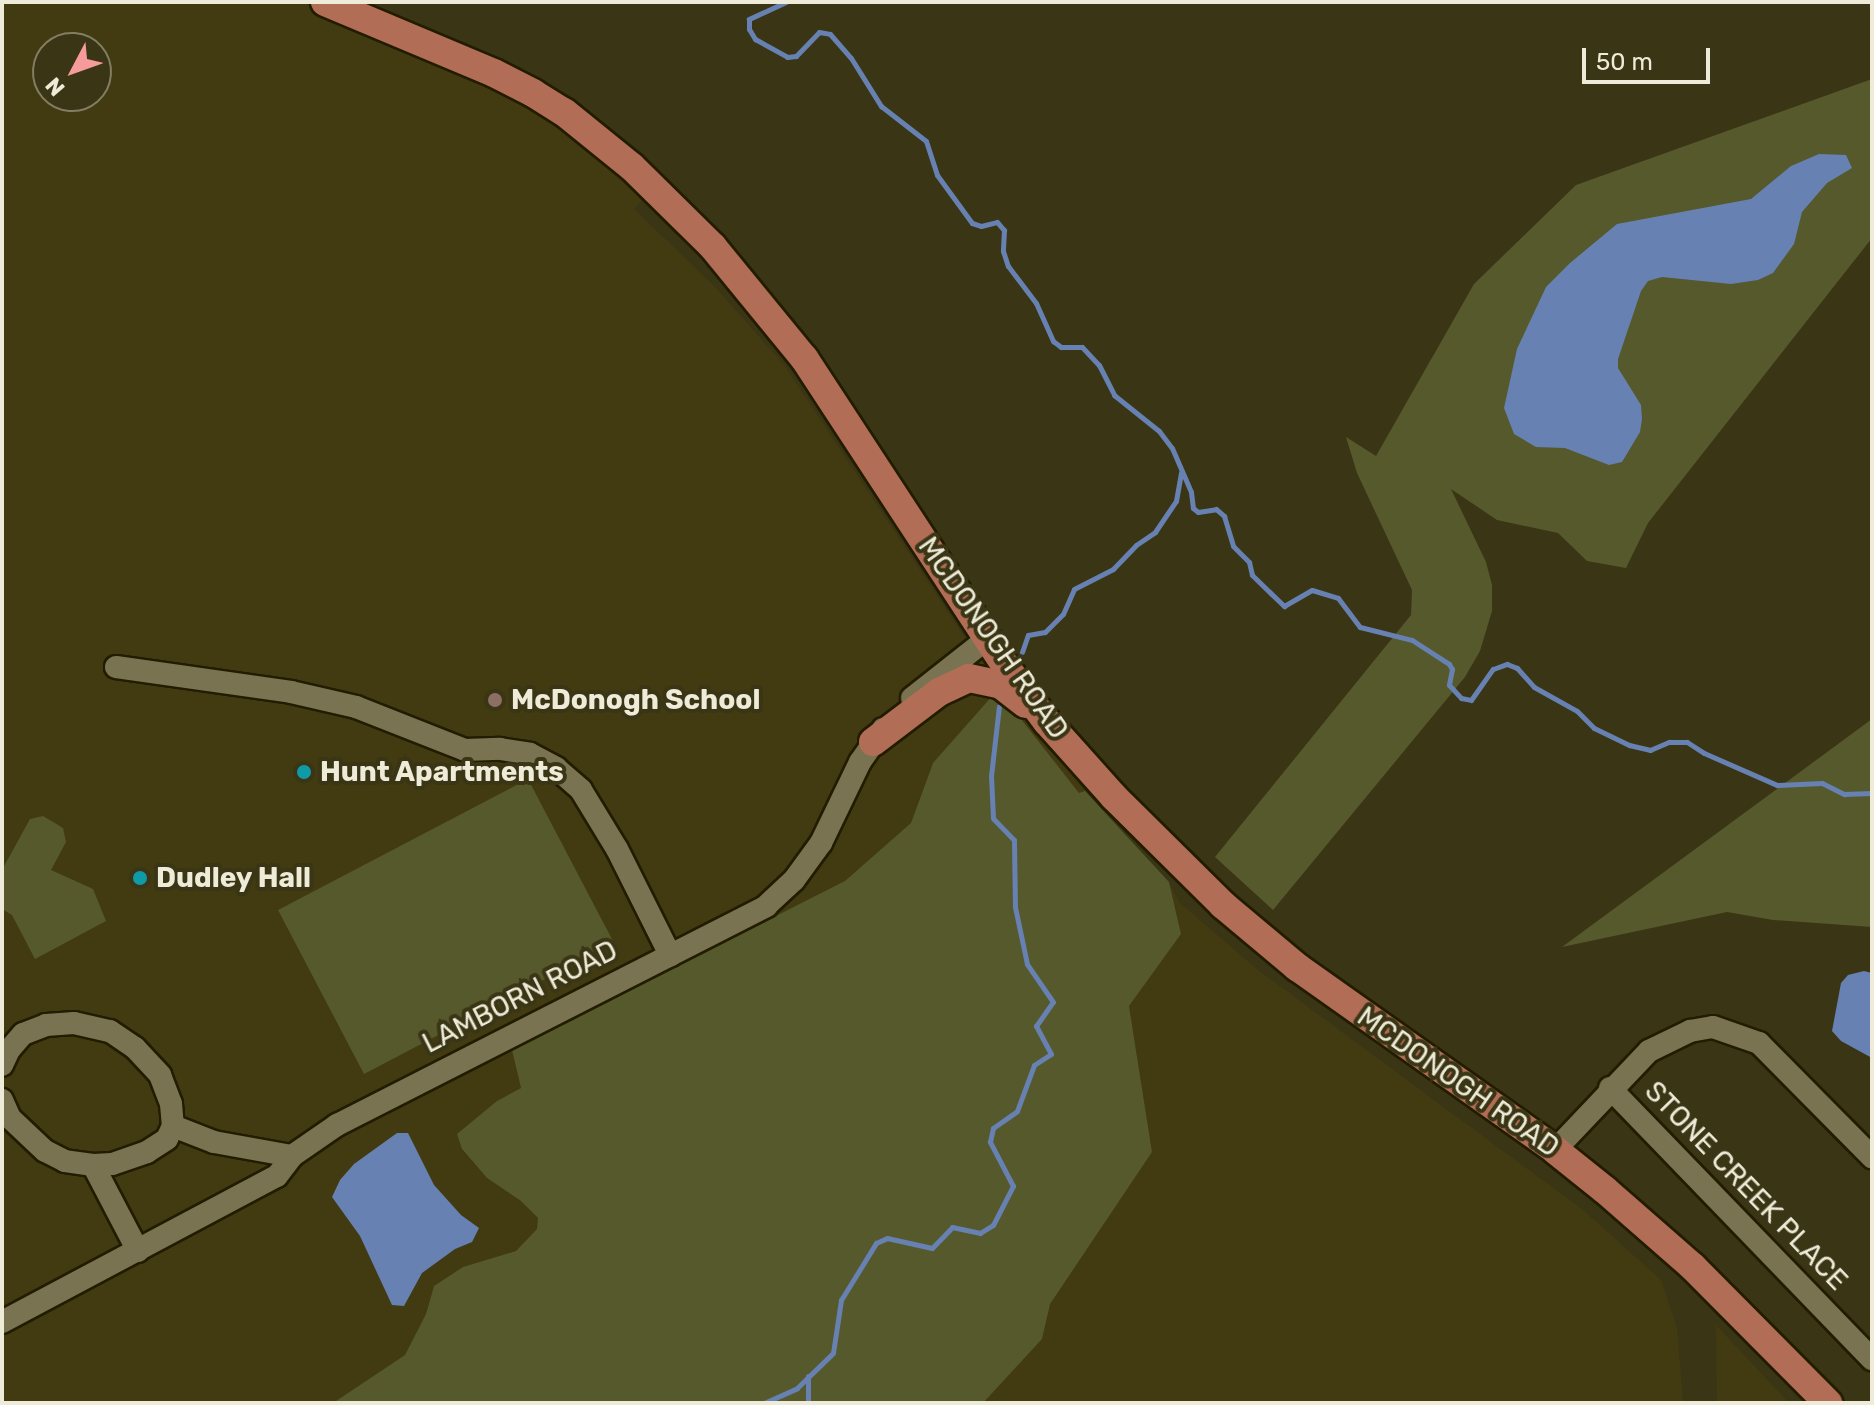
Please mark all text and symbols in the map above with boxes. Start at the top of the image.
north arrow [32,32,112,112]
scale bar [1586,32,1714,82]
text: 50 m [1596,48,1653,76]
text: N [40,72,70,102]
street label: MCDONOGH ROAD [911,531,1075,745]
place label: McDonogh School [511,683,760,717]
marker: McDonogh School [486,691,504,709]
place label: Hunt Apartments [320,755,564,789]
marker: Hunt Apartments [295,763,313,781]
place label: Dudley Hall [156,861,312,895]
marker: Dudley Hall [131,869,149,887]
street label: LAMBORN ROAD [417,933,623,1061]
street label: MCDONOGH ROAD [1351,1000,1565,1164]
street label: STONE CREEK PLACE [1637,1074,1855,1298]

